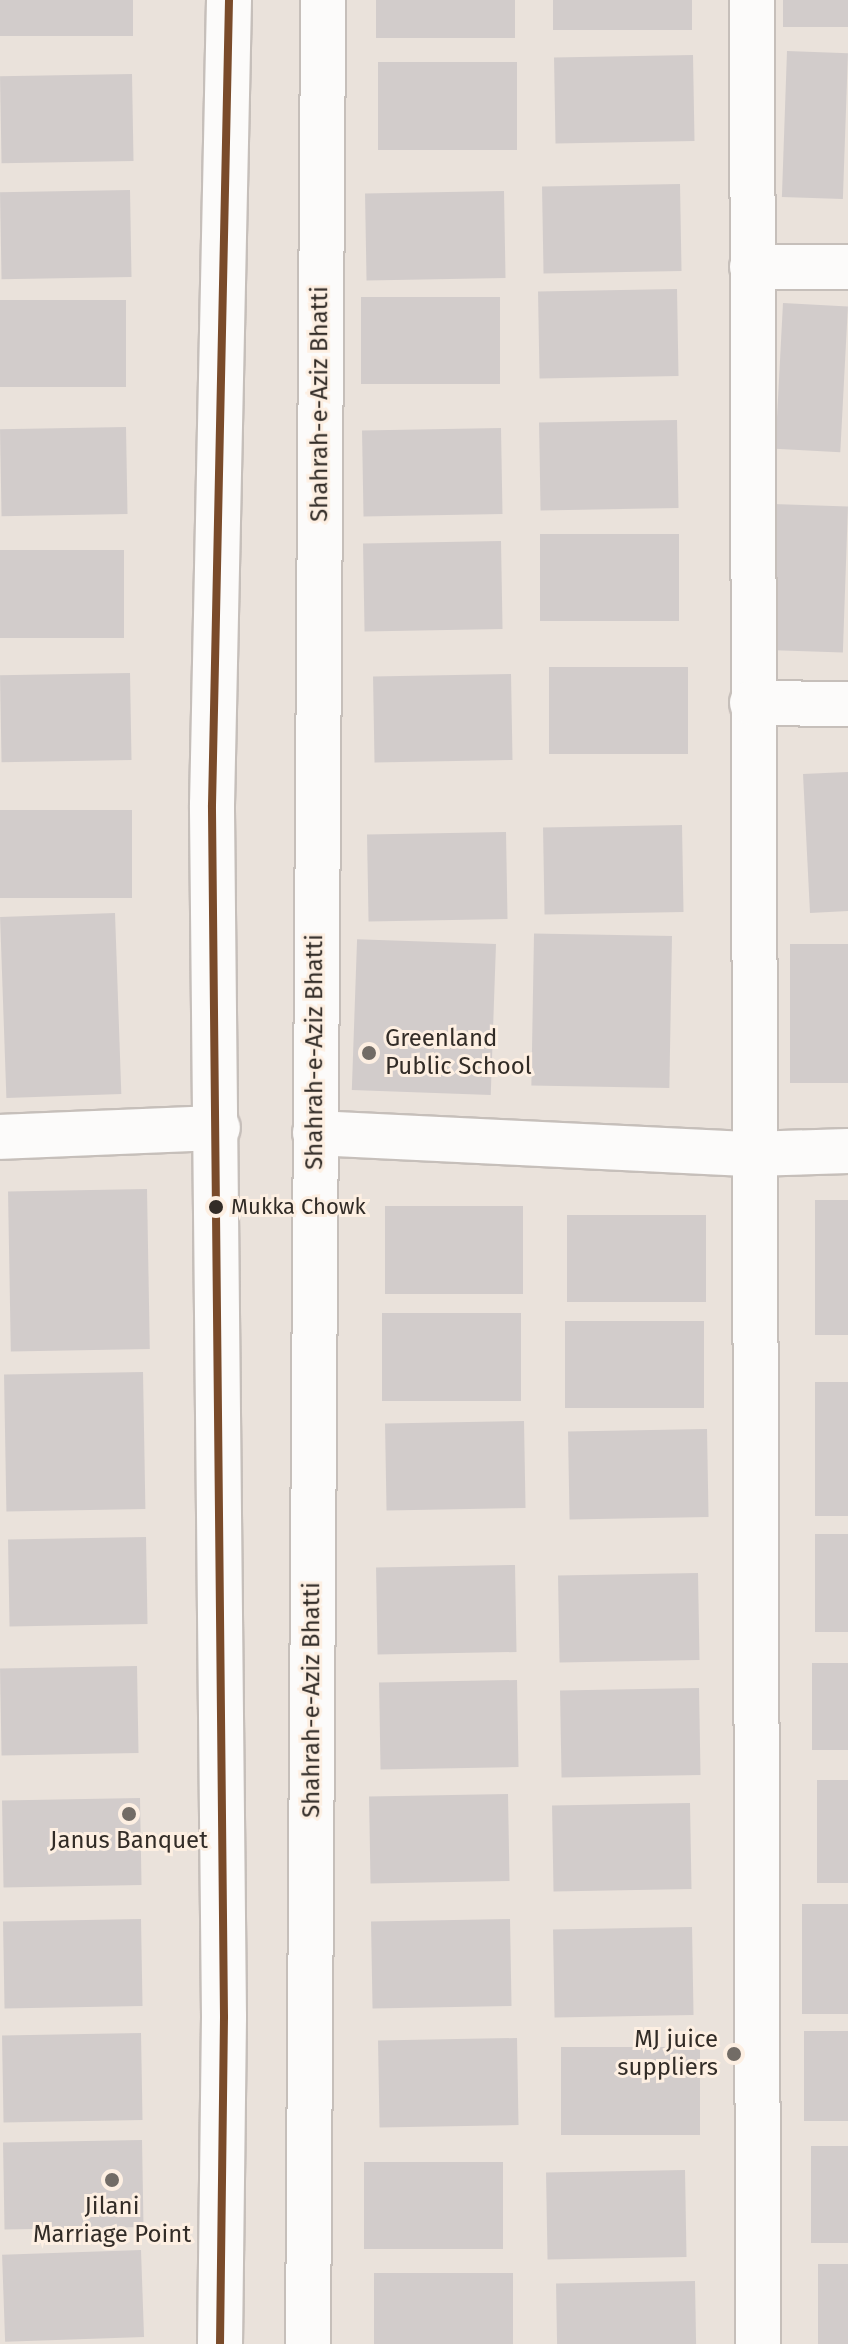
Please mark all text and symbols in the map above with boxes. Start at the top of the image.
street label: Shahrah-e-Aziz Bhatti [306,286,334,522]
street label: Shahrah-e-Aziz Bhatti [301,934,329,1170]
place label: Greenland Public School [385,1025,532,1081]
marker: Greenland Public School [360,1044,378,1062]
place label: Mukka Chowk [231,1194,366,1220]
marker: Mukka Chowk [208,1199,224,1215]
street label: Shahrah-e-Aziz Bhatti [298,1582,326,1818]
marker: Janus Banquet [120,1805,138,1823]
place label: Janus Banquet [50,1827,208,1855]
place label: MJ juice suppliers [617,2026,718,2082]
marker: MJ juice suppliers [725,2045,743,2063]
marker: Jilani Marriage Point [103,2171,121,2189]
place label: Jilani Marriage Point [33,2193,191,2249]

